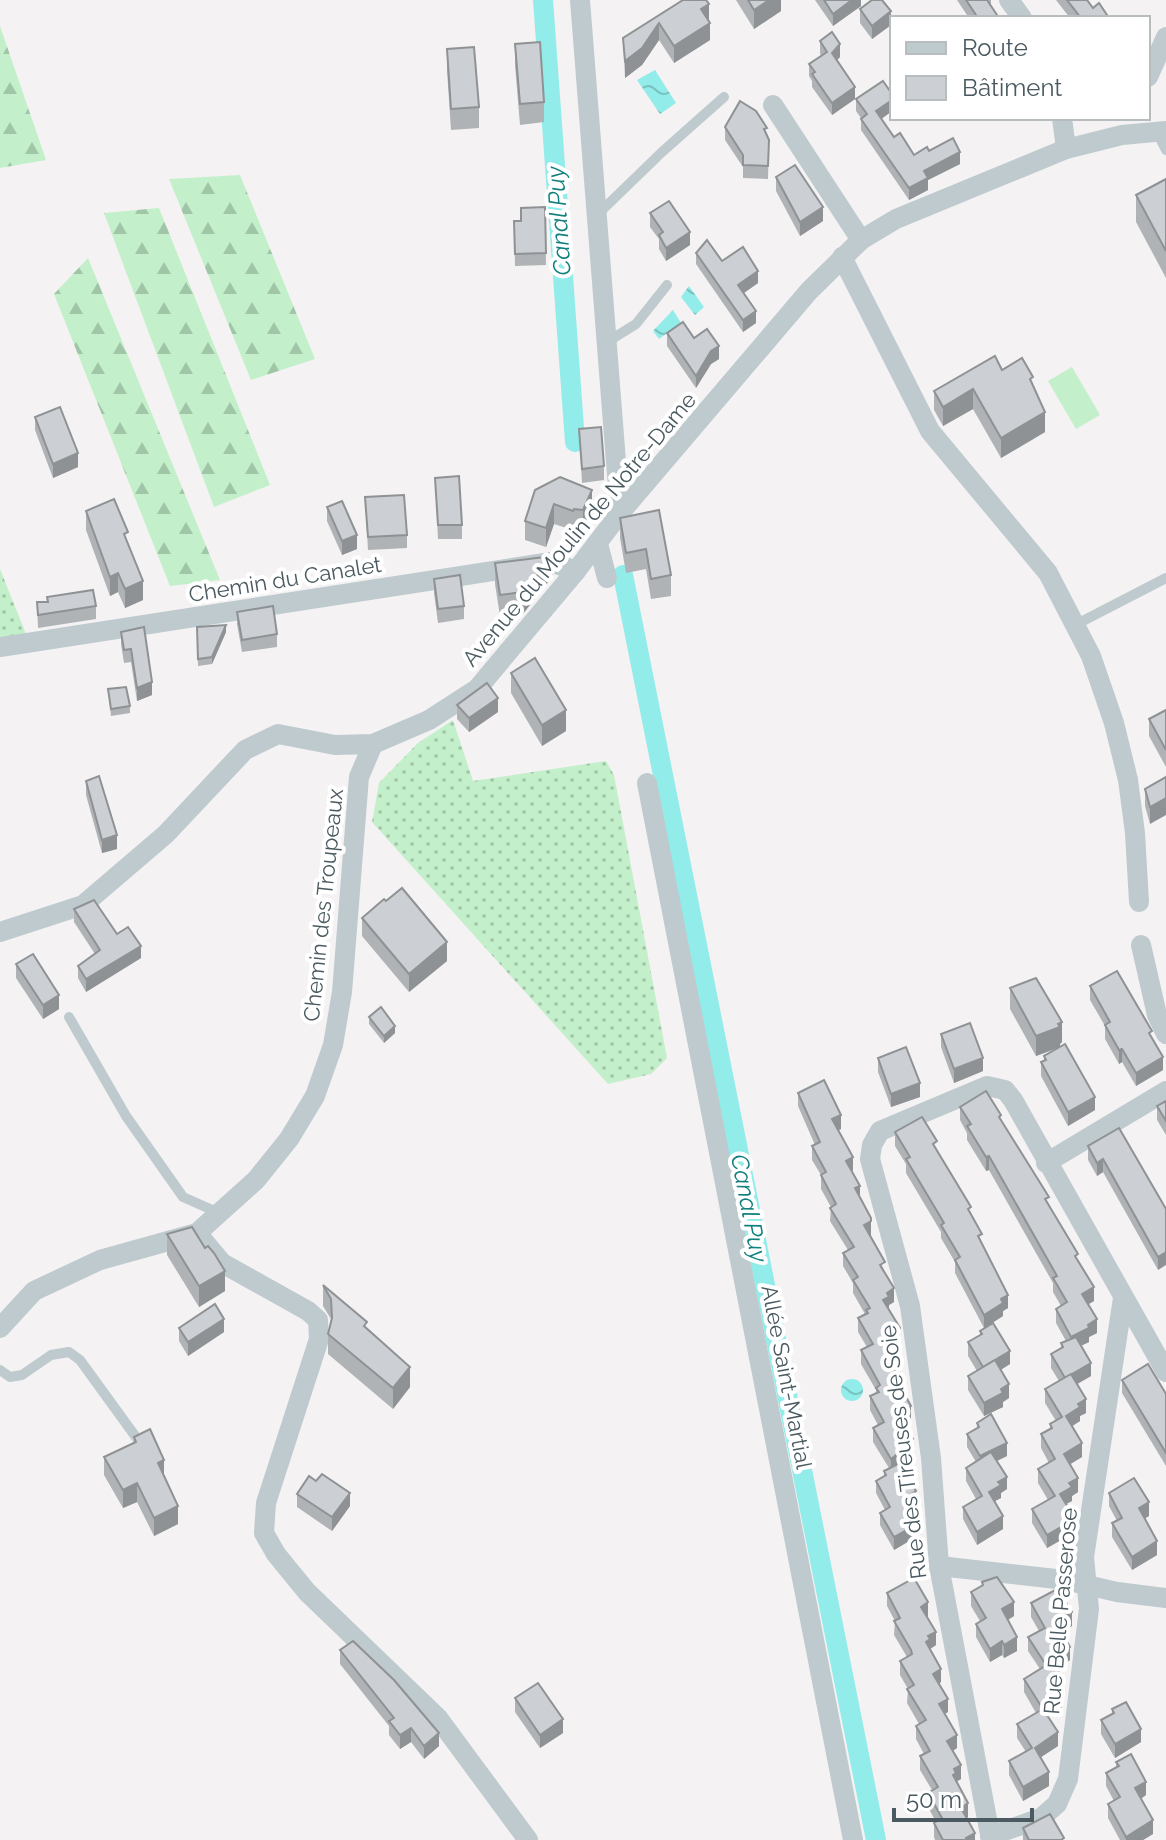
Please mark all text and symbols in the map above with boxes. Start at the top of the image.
legend [890,16,1150,120]
text: Route [962,33,1028,62]
text: Bâtiment [962,73,1062,102]
water label: Canal Puy [540,164,577,277]
street label: Avenue du Moulin de Notre-Dame [457,387,701,671]
street label: Chemin du Canalet [187,551,384,607]
street label: Chemin des Troupeaux [298,787,348,1023]
water label: Canal Puy [725,1152,774,1266]
street label: Allée Saint-Martial [756,1283,818,1471]
street label: Rue des Tireuses de Soie [875,1323,931,1580]
street label: Rue Belle Passerose [1038,1506,1082,1716]
scale bar [894,1772,1032,1822]
text: 50 m [906,1785,962,1814]

